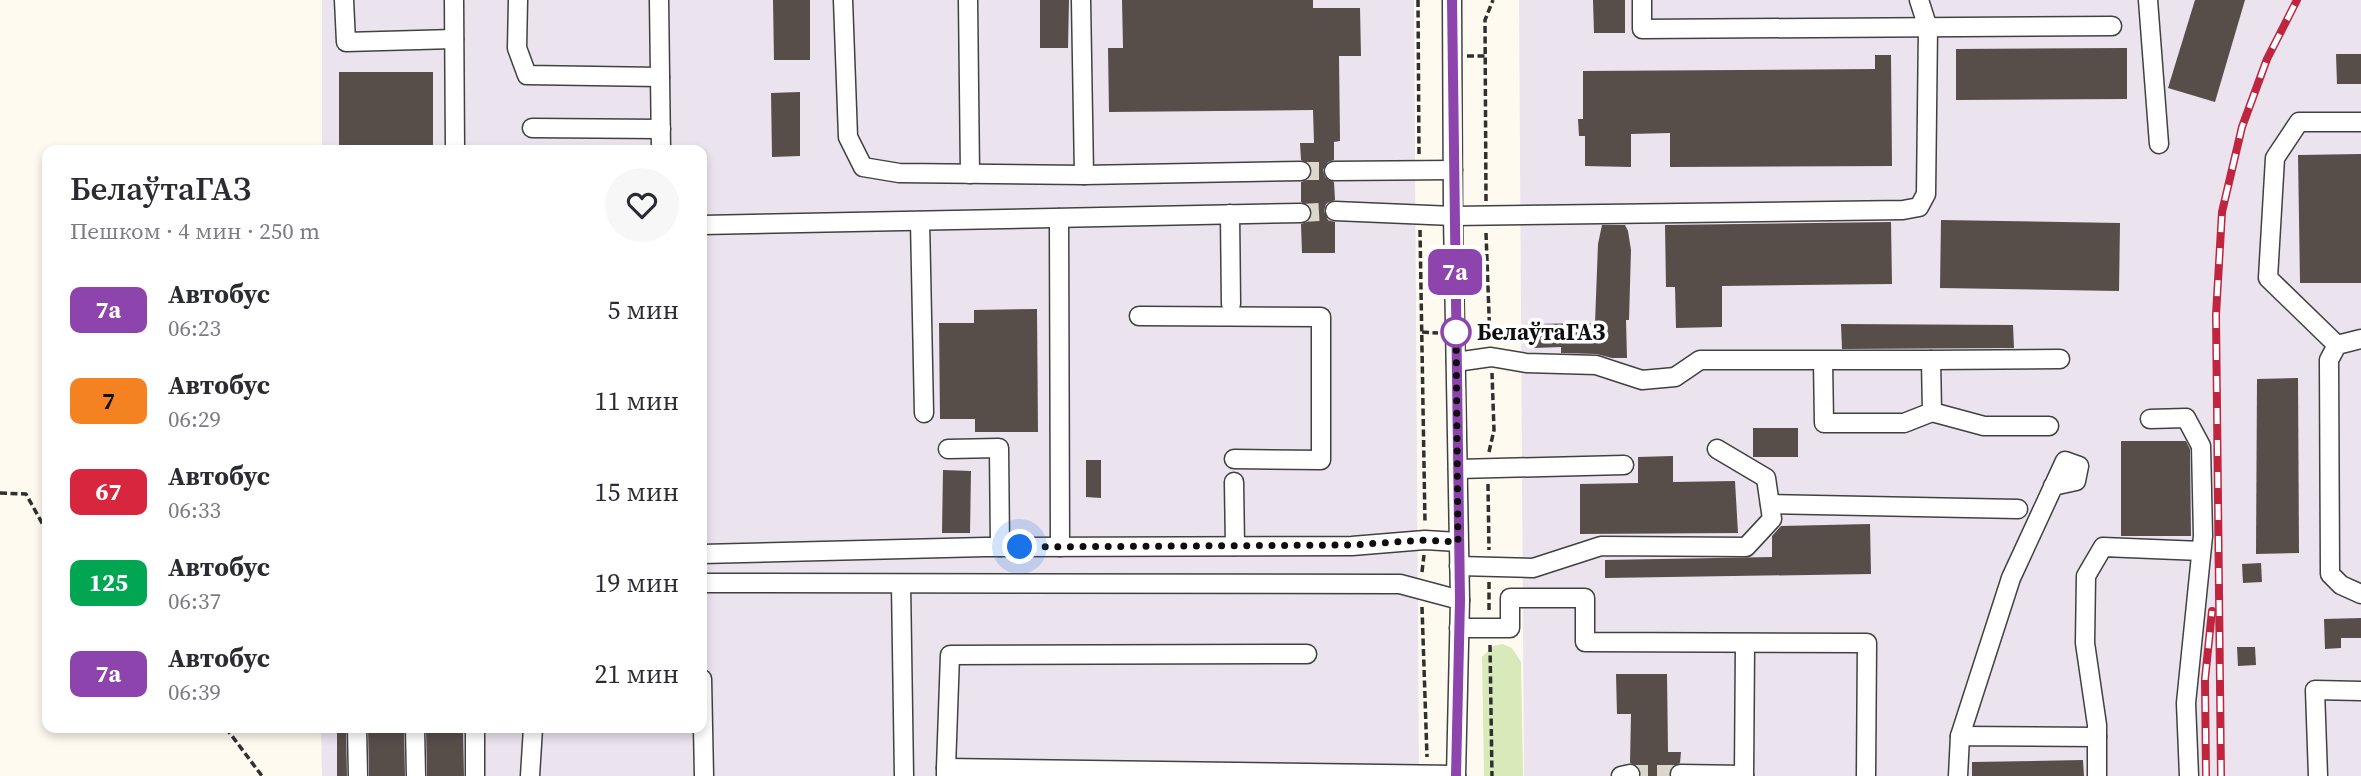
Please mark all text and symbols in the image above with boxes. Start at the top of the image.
text: БелаўтаГАЗ [70,166,251,211]
button: heart [605,168,679,242]
text: Пешком · 4 мин · 250 m [70,215,320,247]
line badge: 7а [1424,249,1486,295]
text: 7а [1442,255,1468,288]
text: Автобус [168,276,270,312]
text: 5 мин [607,292,679,328]
text: 7а [96,293,121,326]
text: 06:23 [168,312,221,344]
place label: БелаўтаГАЗ [1477,316,1605,348]
marker: БелаўтаГАЗ [1441,317,1471,347]
text: Автобус [168,367,270,403]
text: 11 мин [594,383,679,419]
text: 7 [102,384,115,417]
text: 06:29 [168,403,221,435]
text: Автобус [168,458,270,494]
text: 15 мин [594,474,679,510]
text: 67 [95,475,122,508]
text: 06:33 [168,494,221,526]
your location [1002,529,1037,564]
text: Автобус [168,549,270,585]
text: 19 мин [594,565,679,601]
text: 125 [89,566,128,599]
text: 06:37 [168,585,221,617]
text: Автобус [168,640,270,676]
text: 21 мин [594,656,679,692]
text: 7а [96,657,121,690]
text: 06:39 [168,676,221,708]

